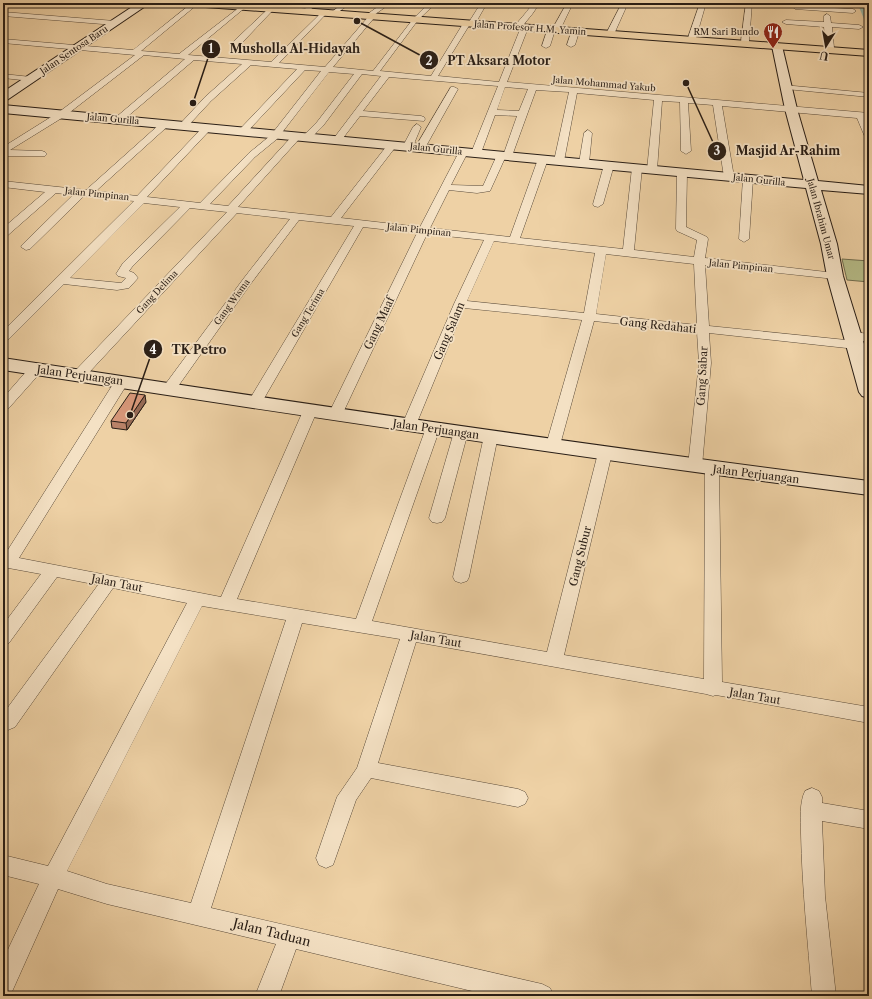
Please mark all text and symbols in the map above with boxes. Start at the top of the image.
street label: Jalan Profesor H.M. Yamin [472,18,587,37]
restaurant icon: RM Sari Bundo [762,21,784,49]
street label: Jalan Sentosa Baru [36,23,110,77]
place label: RM Sari Bundo [693,26,759,37]
north arrow [806,26,846,66]
callout: Musholla Al-Hidayah [201,37,368,61]
text: 1 [208,41,214,56]
text: Musholla Al-Hidayah [230,41,361,56]
callout: PT Aksara Motor [419,48,559,72]
text: U [818,48,830,64]
text: 2 [425,53,433,68]
text: PT Aksara Motor [447,53,551,68]
street label: Jalan Mohammad Yakub [550,73,657,94]
street label: Jalan Gurilla [84,111,140,126]
callout: Masjid Ar-Rahim [707,139,848,163]
street label: Jalan Gurilla [407,140,463,157]
text: 3 [714,143,721,158]
text: Masjid Ar-Rahim [736,143,840,158]
street label: Jalan Gurilla [730,171,786,188]
street label: Jalan Ibrahim Umar [805,175,838,261]
street label: Jalan Pimpinan [62,184,130,202]
street label: Jalan Pimpinan [384,220,452,238]
street label: Jalan Pimpinan [706,256,774,274]
street label: Gang Delima [134,267,180,316]
street label: Gang Wisma [211,276,252,327]
street label: Gang Terima [289,286,327,339]
street label: Gang Maaf [361,292,398,352]
street label: Gang Salam [430,299,468,362]
street label: Gang Redahati [619,314,698,336]
callout: TK Petro [143,337,234,361]
text: 4 [149,342,157,357]
text: TK Petro [172,342,227,357]
street label: Gang Sabar [693,345,711,406]
street label: Jalan Perjuangan [34,362,124,388]
street label: Jalan Perjuangan [390,416,480,442]
street label: Jalan Perjuangan [710,461,800,486]
street label: Gang Subur [566,524,594,588]
street label: Jalan Taut [88,571,144,595]
street label: Jalan Taut [407,627,463,650]
street label: Jalan Taut [726,684,782,707]
street label: Jalan Taduan [230,914,313,949]

